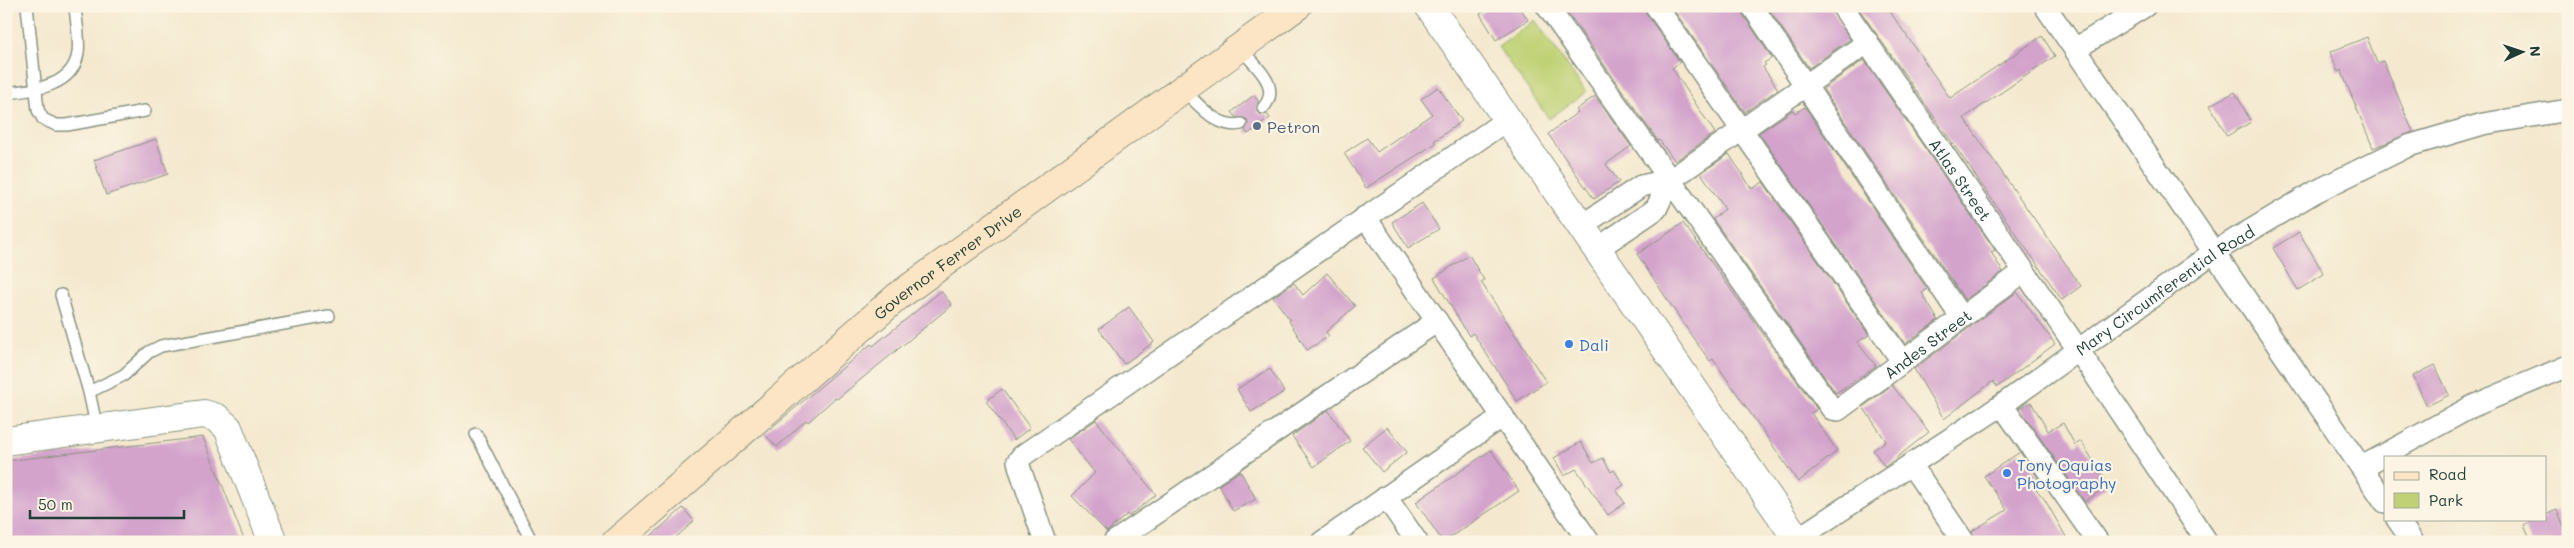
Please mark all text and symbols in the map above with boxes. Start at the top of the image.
north arrow [2496,28,2546,78]
text: N [2526,45,2545,57]
place label: Petron [1267,116,1320,137]
marker: Petron [1251,120,1263,132]
street label: Atlas Street [1925,134,1997,225]
street label: Governor Ferrer Drive [869,200,1025,324]
street label: Mary Circumferential Road [2071,220,2258,359]
street label: Andes Street [1879,304,1975,383]
place label: Dali [1579,334,1609,355]
marker: Dali [1563,338,1575,350]
place label: Tony Oquias Photography [2017,454,2116,493]
legend [2384,456,2546,520]
text: Road [2429,464,2466,484]
marker: Tony Oquias Photography [2001,467,2013,479]
scale bar [30,488,184,520]
text: Park [2429,490,2463,510]
text: 50 m [38,494,73,514]

